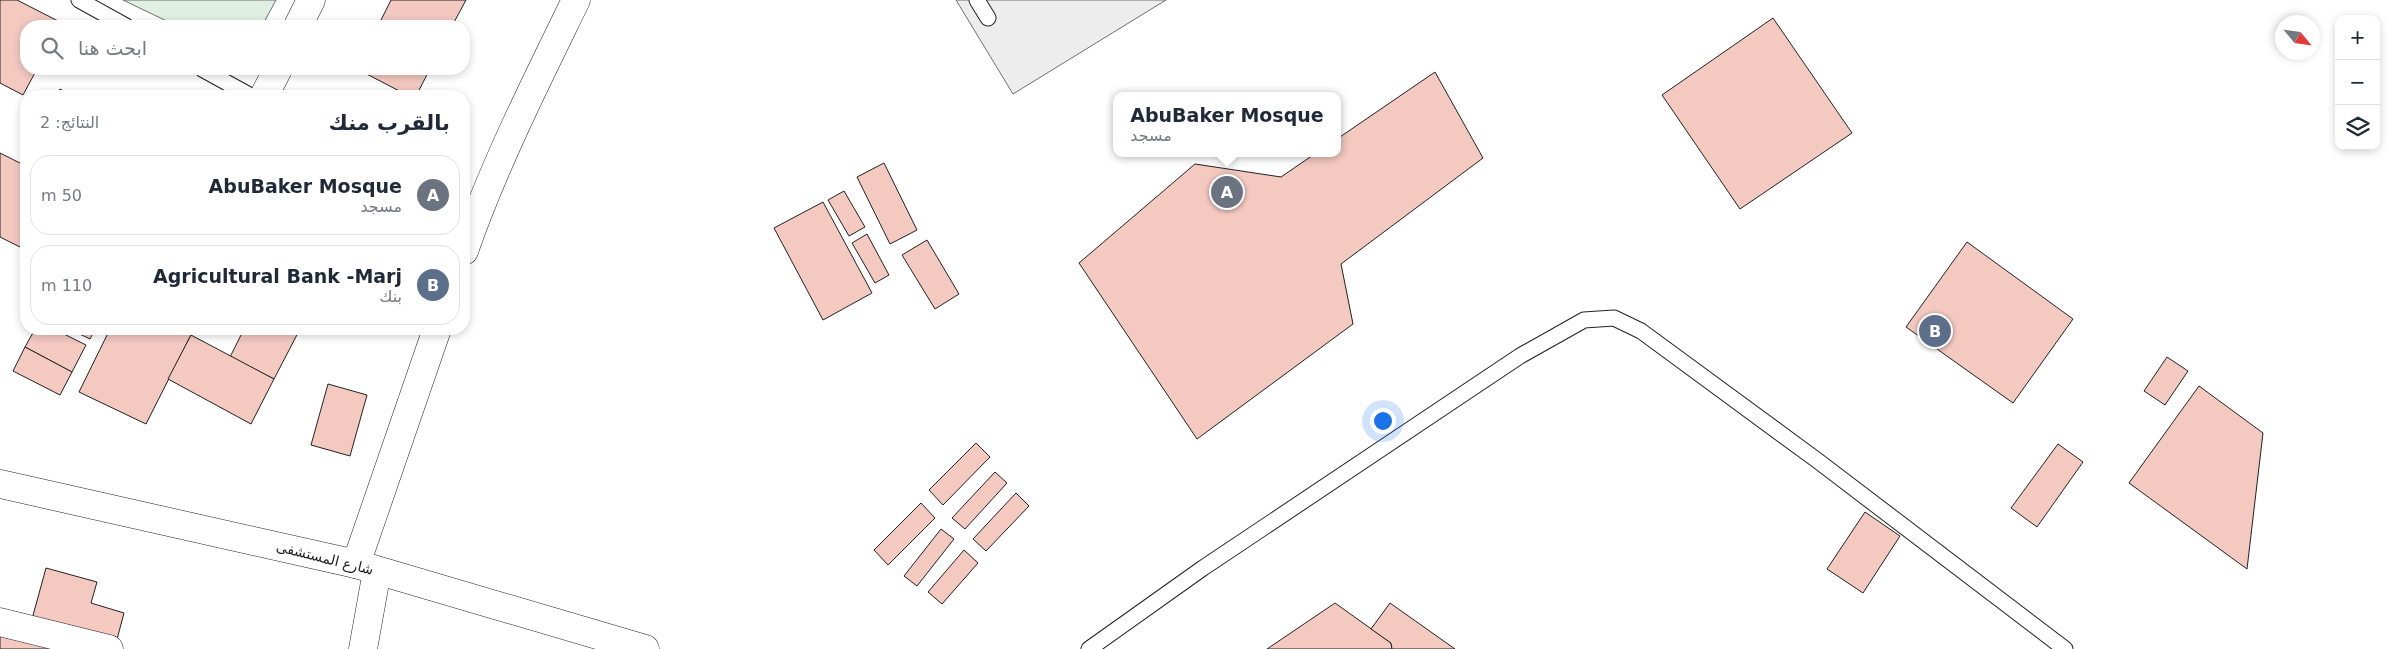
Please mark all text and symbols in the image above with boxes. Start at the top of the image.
north arrow [2275,15,2320,60]
map controls [2335,15,2380,150]
button: + [2335,15,2380,60]
search box [20,20,470,75]
icon: search [38,34,66,62]
text: ابحث هنا [78,37,147,59]
button: − [2335,60,2380,105]
popup [1113,92,1341,157]
text: AbuBaker Mosque [1130,104,1324,126]
button: layers [2335,105,2380,150]
text: بالقرب منك [329,111,450,135]
text: النتائج: 2 [40,113,99,132]
text: مسجد [1130,126,1172,145]
pin: A [1211,173,1243,211]
text: AbuBaker Mosque [209,175,402,197]
text: 50 m [41,186,82,205]
text: A [427,186,439,205]
text: مسجد [360,197,402,216]
text: Agricultural Bank -Marj [153,265,402,287]
text: 110 m [41,276,92,295]
text: B [427,276,439,295]
text: بنك [379,287,402,306]
pin: B [1919,312,1951,350]
your location [1370,408,1396,434]
street label: شارع المستشفى [274,538,375,579]

